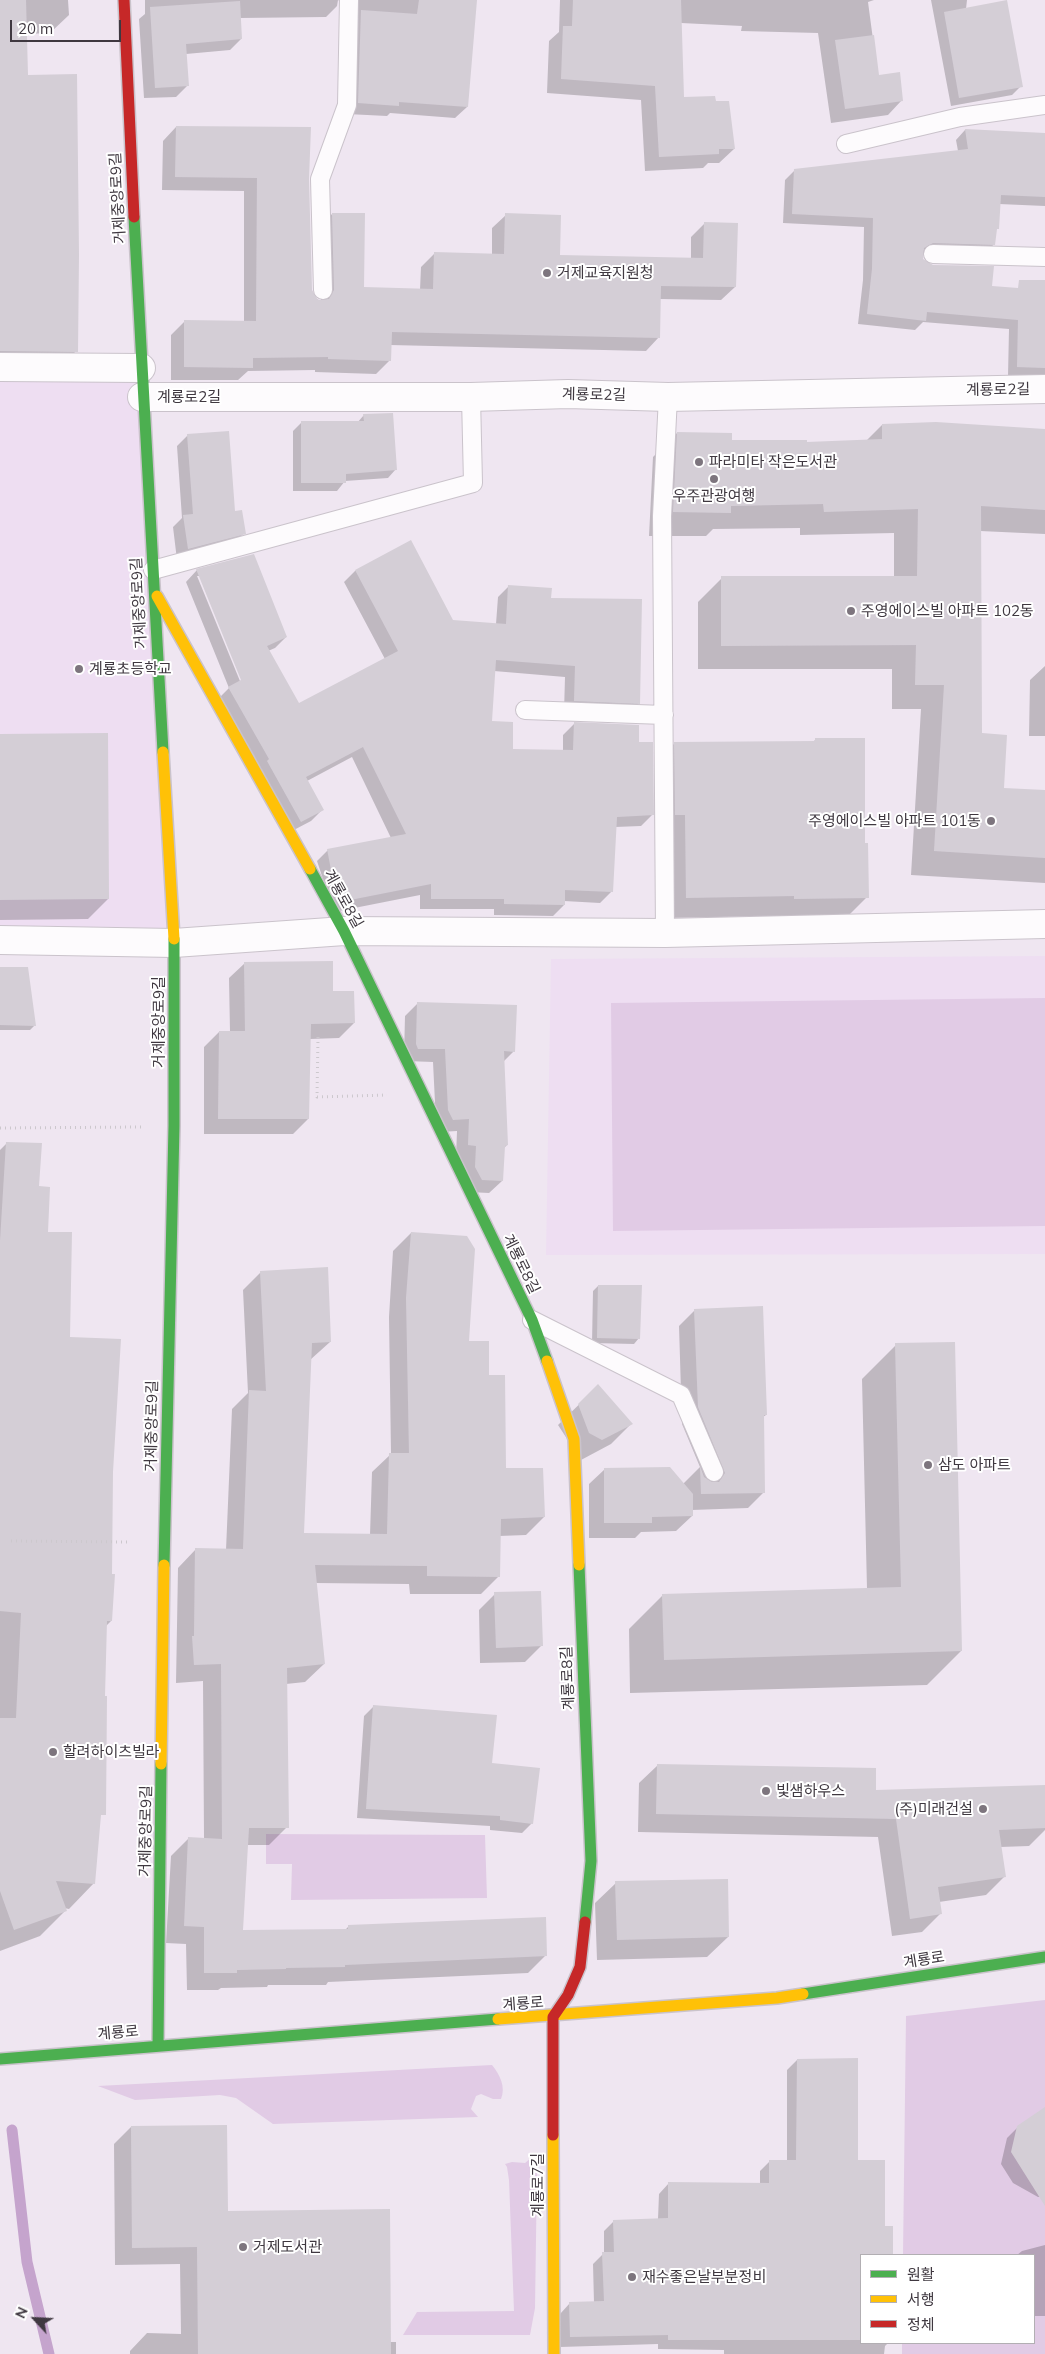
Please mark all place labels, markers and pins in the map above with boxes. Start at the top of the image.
place label: 거제교육지원청 [557,264,654,282]
marker: 거제교육지원청 [541,267,553,279]
place label: 파라미타 작은도서관 [709,453,837,471]
marker: 파라미타 작은도서관 [693,456,705,468]
marker: 우주관광여행 [708,473,720,485]
place label: 우주관광여행 [673,487,755,505]
place label: 주영에이스빌 아파트 102동 [861,602,1034,620]
marker: 주영에이스빌 아파트 102동 [845,605,857,617]
place label: 계룡초등학교 [89,660,172,678]
marker: 계룡초등학교 [73,663,85,675]
place label: 주영에이스빌 아파트 101동 [808,812,981,830]
marker: 주영에이스빌 아파트 101동 [985,815,997,827]
place label: 삼도 아파트 [938,1456,1011,1474]
marker: 삼도 아파트 [922,1459,934,1471]
place label: 할려하이츠빌라 [63,1743,160,1761]
marker: 할려하이츠빌라 [47,1746,59,1758]
place label: 빛샘하우스 [776,1782,845,1800]
marker: 빛샘하우스 [760,1785,772,1797]
place label: (주)미래건설 [894,1800,973,1818]
marker: (주)미래건설 [977,1803,989,1815]
place label: 거제도서관 [253,2238,322,2256]
marker: 거제도서관 [237,2241,249,2253]
place label: 재수좋은날부분정비 [642,2268,766,2286]
marker: 재수좋은날부분정비 [626,2271,638,2283]

